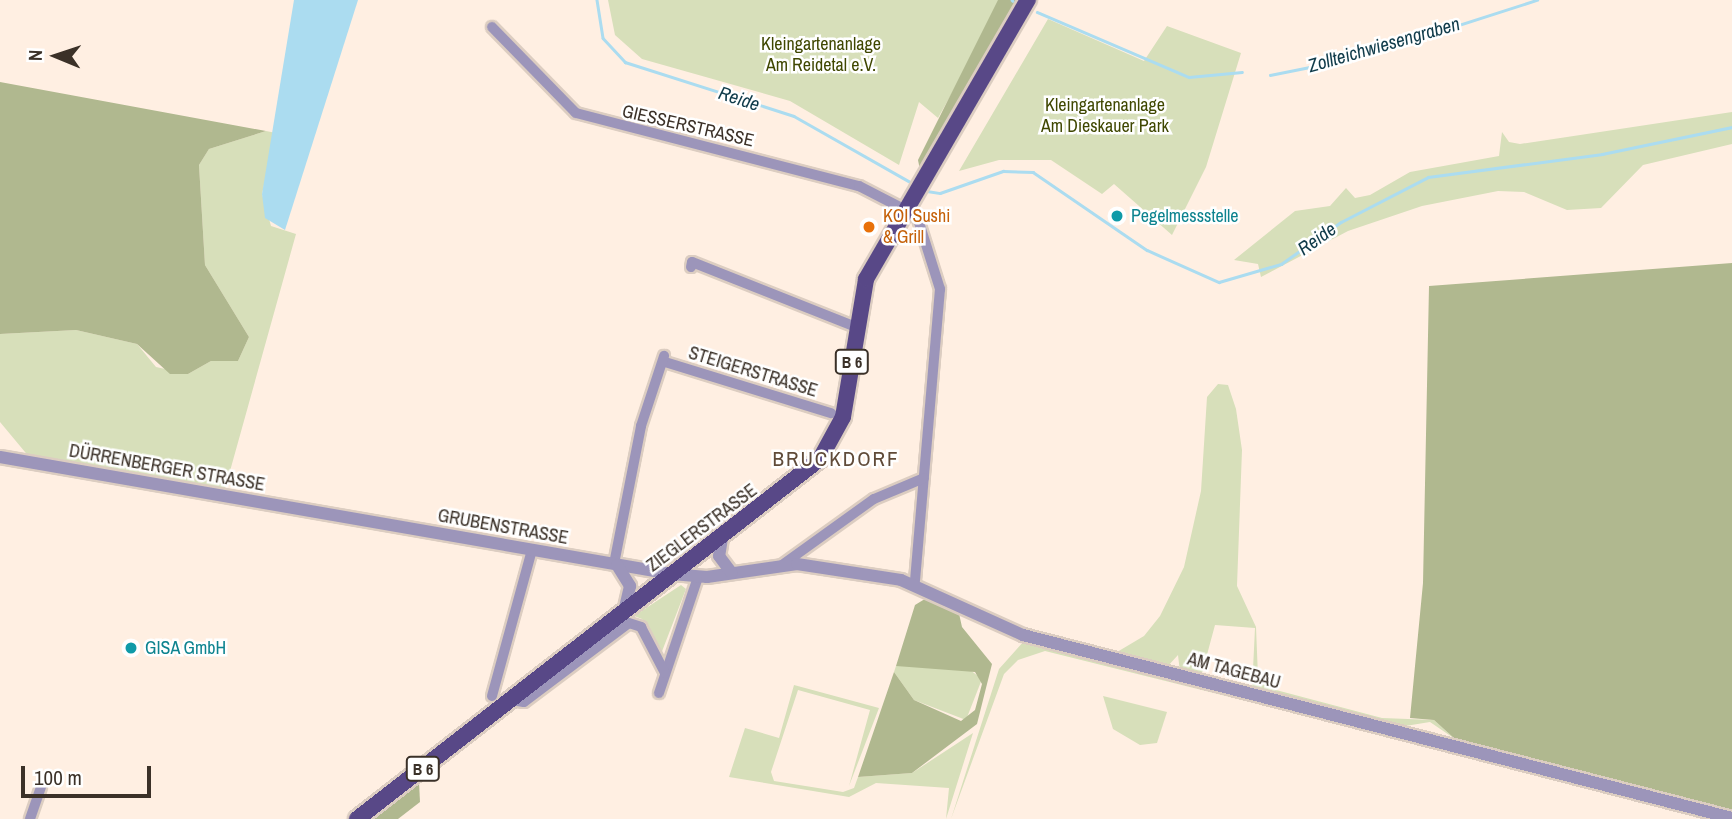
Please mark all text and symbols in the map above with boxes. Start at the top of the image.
water label: Zollteichwiesengraben [1306,12,1462,78]
north arrow [21,21,91,91]
park label: Kleingartenanlage Am Reidetal e.V. [761,34,881,76]
text: N [22,49,48,61]
water label: Reide [716,82,762,116]
park label: Kleingartenanlage Am Dieskauer Park [1041,95,1169,138]
street label: GIESSERSTRASSE [620,100,756,152]
place label: Pegelmessstelle [1131,205,1238,227]
place label: KOI Sushi & Grill [883,206,950,248]
marker: Pegelmessstelle [1109,208,1125,224]
water label: Reide [1293,218,1341,260]
marker: KOI Sushi & Grill [861,219,877,235]
street label: STEIGERSTRASSE [686,342,820,402]
road number: B 6 [834,350,870,374]
street label: DÜRRENBERGER STRASSE [67,440,267,496]
district label: BRUCKDORF [774,446,898,472]
street label: ZIEGLERSTRASSE [643,480,761,576]
street label: GRUBENSTRASSE [436,505,570,549]
place label: GISA GmbH [145,637,227,659]
marker: GISA GmbH [123,640,139,656]
street label: AM TAGEBAU [1185,648,1283,694]
scale bar [24,752,154,796]
road number: B 6 [406,756,440,782]
text: 100 m [34,763,82,792]

